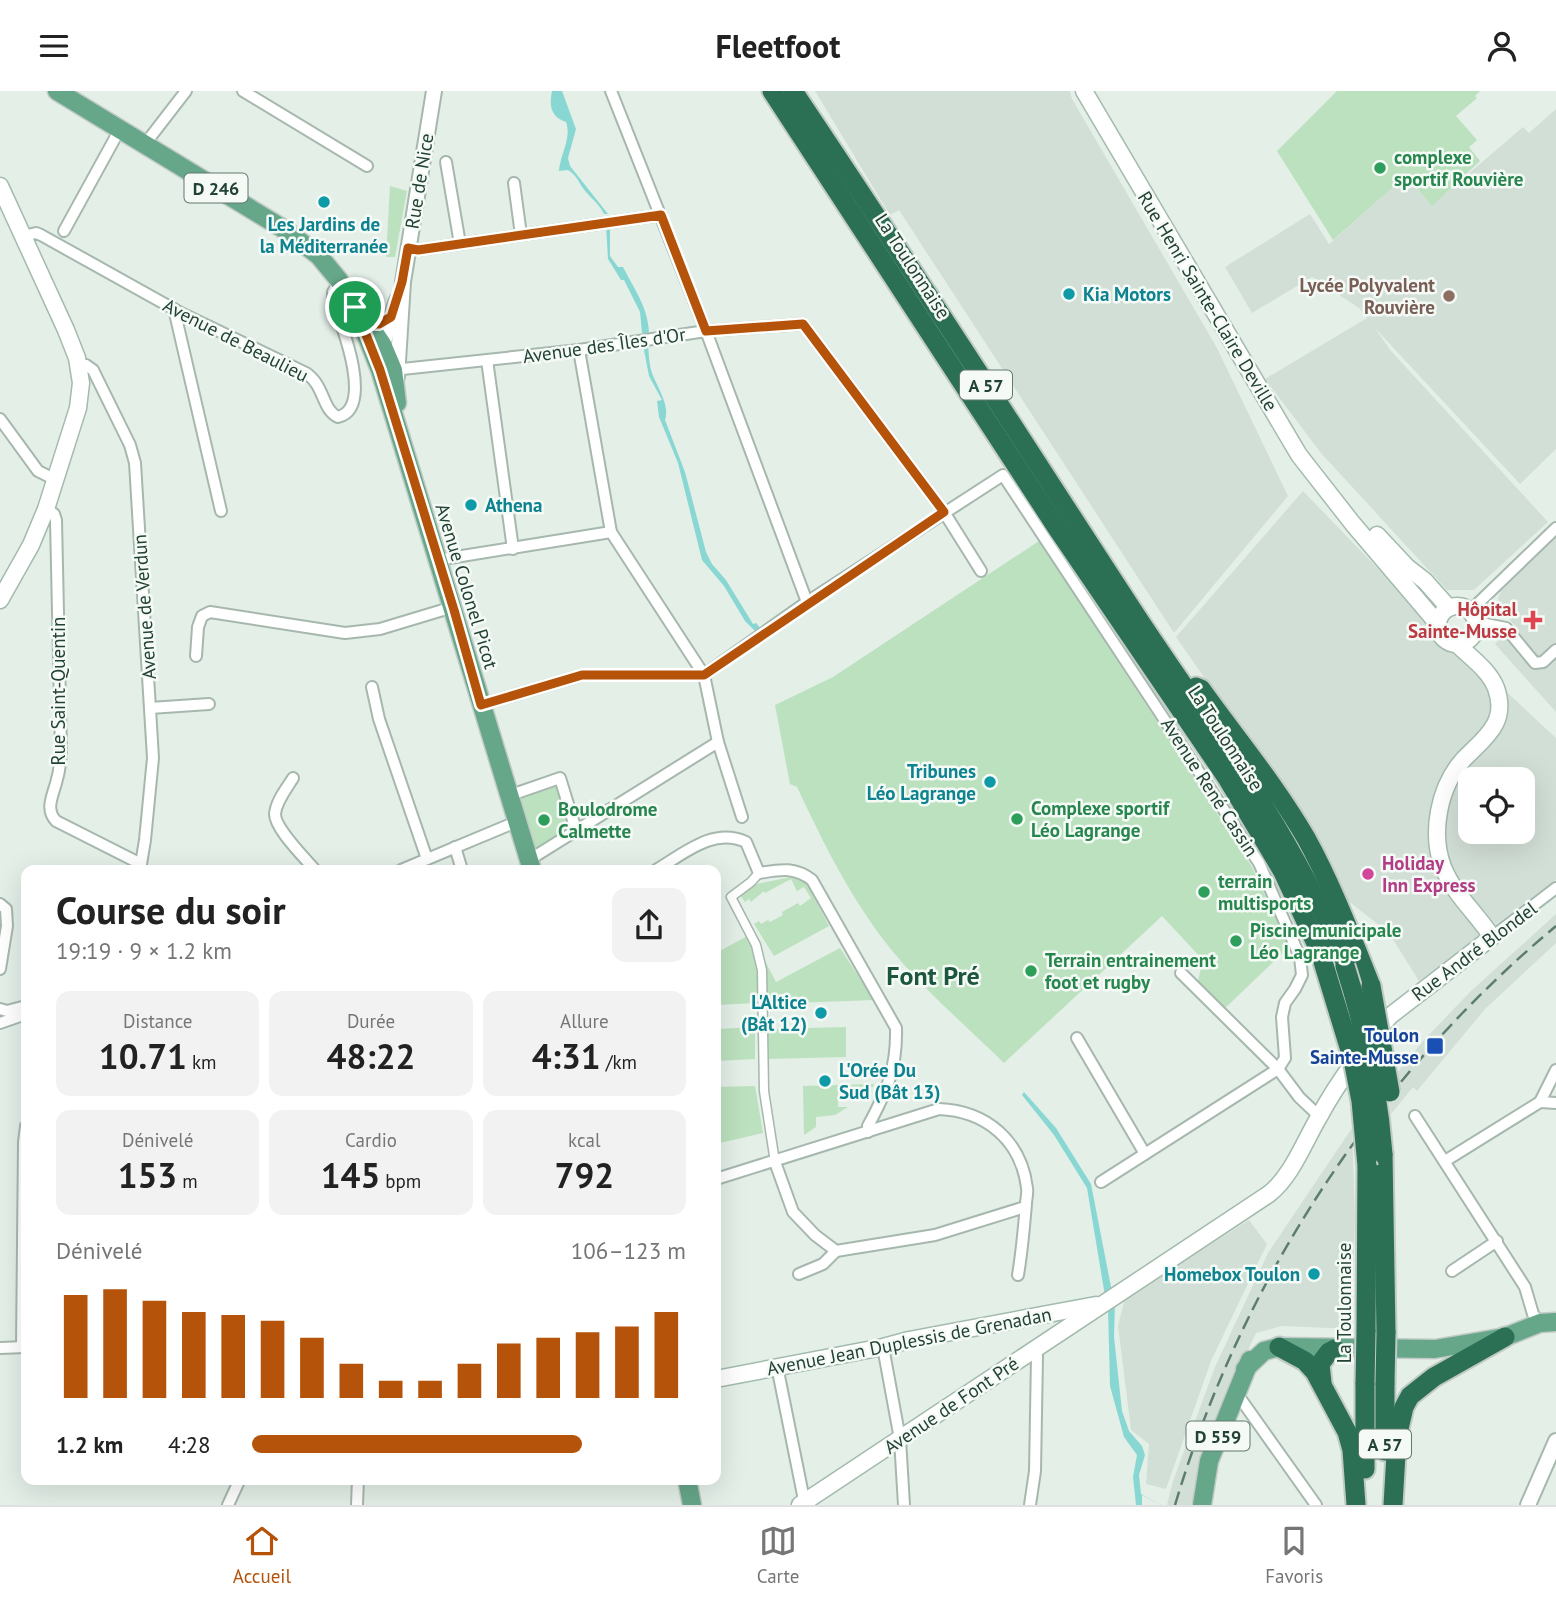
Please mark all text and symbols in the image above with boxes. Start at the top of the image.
text: Fleetfoot [716,25,840,67]
icon: menu [35,27,73,65]
icon: person [1483,27,1521,65]
street label: Rue de Nice [400,131,438,231]
place label: complexe sportif Rouvière [1394,145,1523,191]
marker: complexe sportif Rouvière [1372,160,1388,176]
road number: D 246 [184,173,248,203]
street label: Rue Henri Sainte-Claire Deville [1133,187,1283,415]
marker: Les Jardins de la Méditerranée [316,194,332,210]
street label: La Toulonnaise [870,209,956,323]
place label: Les Jardins de la Méditerranée [260,212,388,258]
place label: Lycée Polyvalent Rouvière [1299,273,1435,319]
pin [325,277,385,337]
place label: Kia Motors [1083,282,1171,306]
marker: Kia Motors [1061,286,1077,302]
icon: arrive [336,288,374,326]
marker: Lycée Polyvalent Rouvière [1441,288,1457,304]
street label: Avenue de Beaulieu [159,293,313,387]
street label: Avenue des Îles d'Or [521,322,688,368]
road number: A 57 [960,371,1012,399]
place label: Athena [485,493,542,517]
marker: Athena [463,497,479,513]
street label: Avenue Colonel Picot [430,500,504,672]
street label: Avenue de Verdun [127,534,161,680]
place label: Hôpital Sainte-Musse [1408,597,1517,643]
marker: Hôpital Sainte-Musse [1523,610,1543,630]
street label: Rue Saint-Quentin [46,617,70,765]
street label: La Toulonnaise [1183,681,1269,795]
street label: Avenue René Cassin [1156,713,1264,861]
place label: Tribunes Léo Lagrange [867,759,976,805]
map controls [1458,767,1535,844]
button: locate [1458,767,1535,844]
marker: Tribunes Léo Lagrange [982,774,998,790]
place label: Complexe sportif Léo Lagrange [1031,796,1171,842]
place label: Boulodrome Calmette [558,797,658,843]
marker: Complexe sportif Léo Lagrange [1009,811,1025,827]
marker: Boulodrome Calmette [536,812,552,828]
place label: Holiday Inn Express [1382,851,1475,897]
marker: Holiday Inn Express [1360,866,1376,882]
place label: terrain multisports [1218,869,1311,915]
marker: terrain multisports [1196,884,1212,900]
text: Course du soir [56,885,286,934]
button: share [612,888,686,962]
street label: Rue André Blondel [1406,896,1542,1006]
place label: Piscine municipale Léo Lagrange [1250,918,1401,964]
marker: Piscine municipale Léo Lagrange [1228,933,1244,949]
text: 19:19 · 9 × 1.2 km [56,936,232,965]
place label: Terrain entrainement foot et rugby [1045,948,1216,994]
district label: Font Pré [886,959,980,992]
marker: Terrain entrainement foot et rugby [1023,963,1039,979]
place label: L'Altice (Bât 12) [741,990,807,1036]
marker: L'Altice (Bât 12) [813,1005,829,1021]
text: Distance [123,1009,192,1033]
text: Durée [347,1009,395,1033]
text: Allure [560,1009,609,1033]
place label: Toulon Sainte-Musse [1310,1023,1419,1069]
text: 10.71 [99,1033,187,1079]
text: 48:22 [327,1033,415,1079]
text: 4:31 [532,1033,601,1079]
marker: Toulon Sainte-Musse [1425,1036,1445,1056]
text: km [187,1050,216,1074]
text: /km [601,1050,637,1074]
place label: L'Orée Du Sud (Bât 13) [839,1058,940,1104]
marker: L'Orée Du Sud (Bât 13) [817,1073,833,1089]
text: Dénivelé [122,1128,193,1152]
text: Cardio [345,1128,397,1152]
text: kcal [568,1128,601,1152]
text: 153 [118,1152,177,1198]
text: 145 [321,1152,380,1198]
text: 792 [555,1152,614,1198]
text: m [177,1169,198,1193]
text: bpm [380,1169,421,1193]
text: Dénivelé [56,1236,142,1265]
text: 106–123 m [571,1236,686,1265]
street label: La Toulonnaise [1332,1243,1356,1363]
place label: Homebox Toulon [1164,1262,1300,1286]
marker: Homebox Toulon [1306,1266,1322,1282]
street label: Avenue Jean Duplessis de Grenadan [765,1302,1053,1380]
street label: Avenue de Font Pré [879,1351,1023,1459]
road number: D 559 [1186,1421,1250,1451]
road number: A 57 [1359,1429,1411,1459]
text: 1.2 km [56,1430,123,1459]
text: 4:28 [168,1430,211,1459]
tab: Accueil [233,1522,291,1588]
tab: Carte [757,1522,800,1588]
tab: Favoris [1265,1522,1323,1588]

